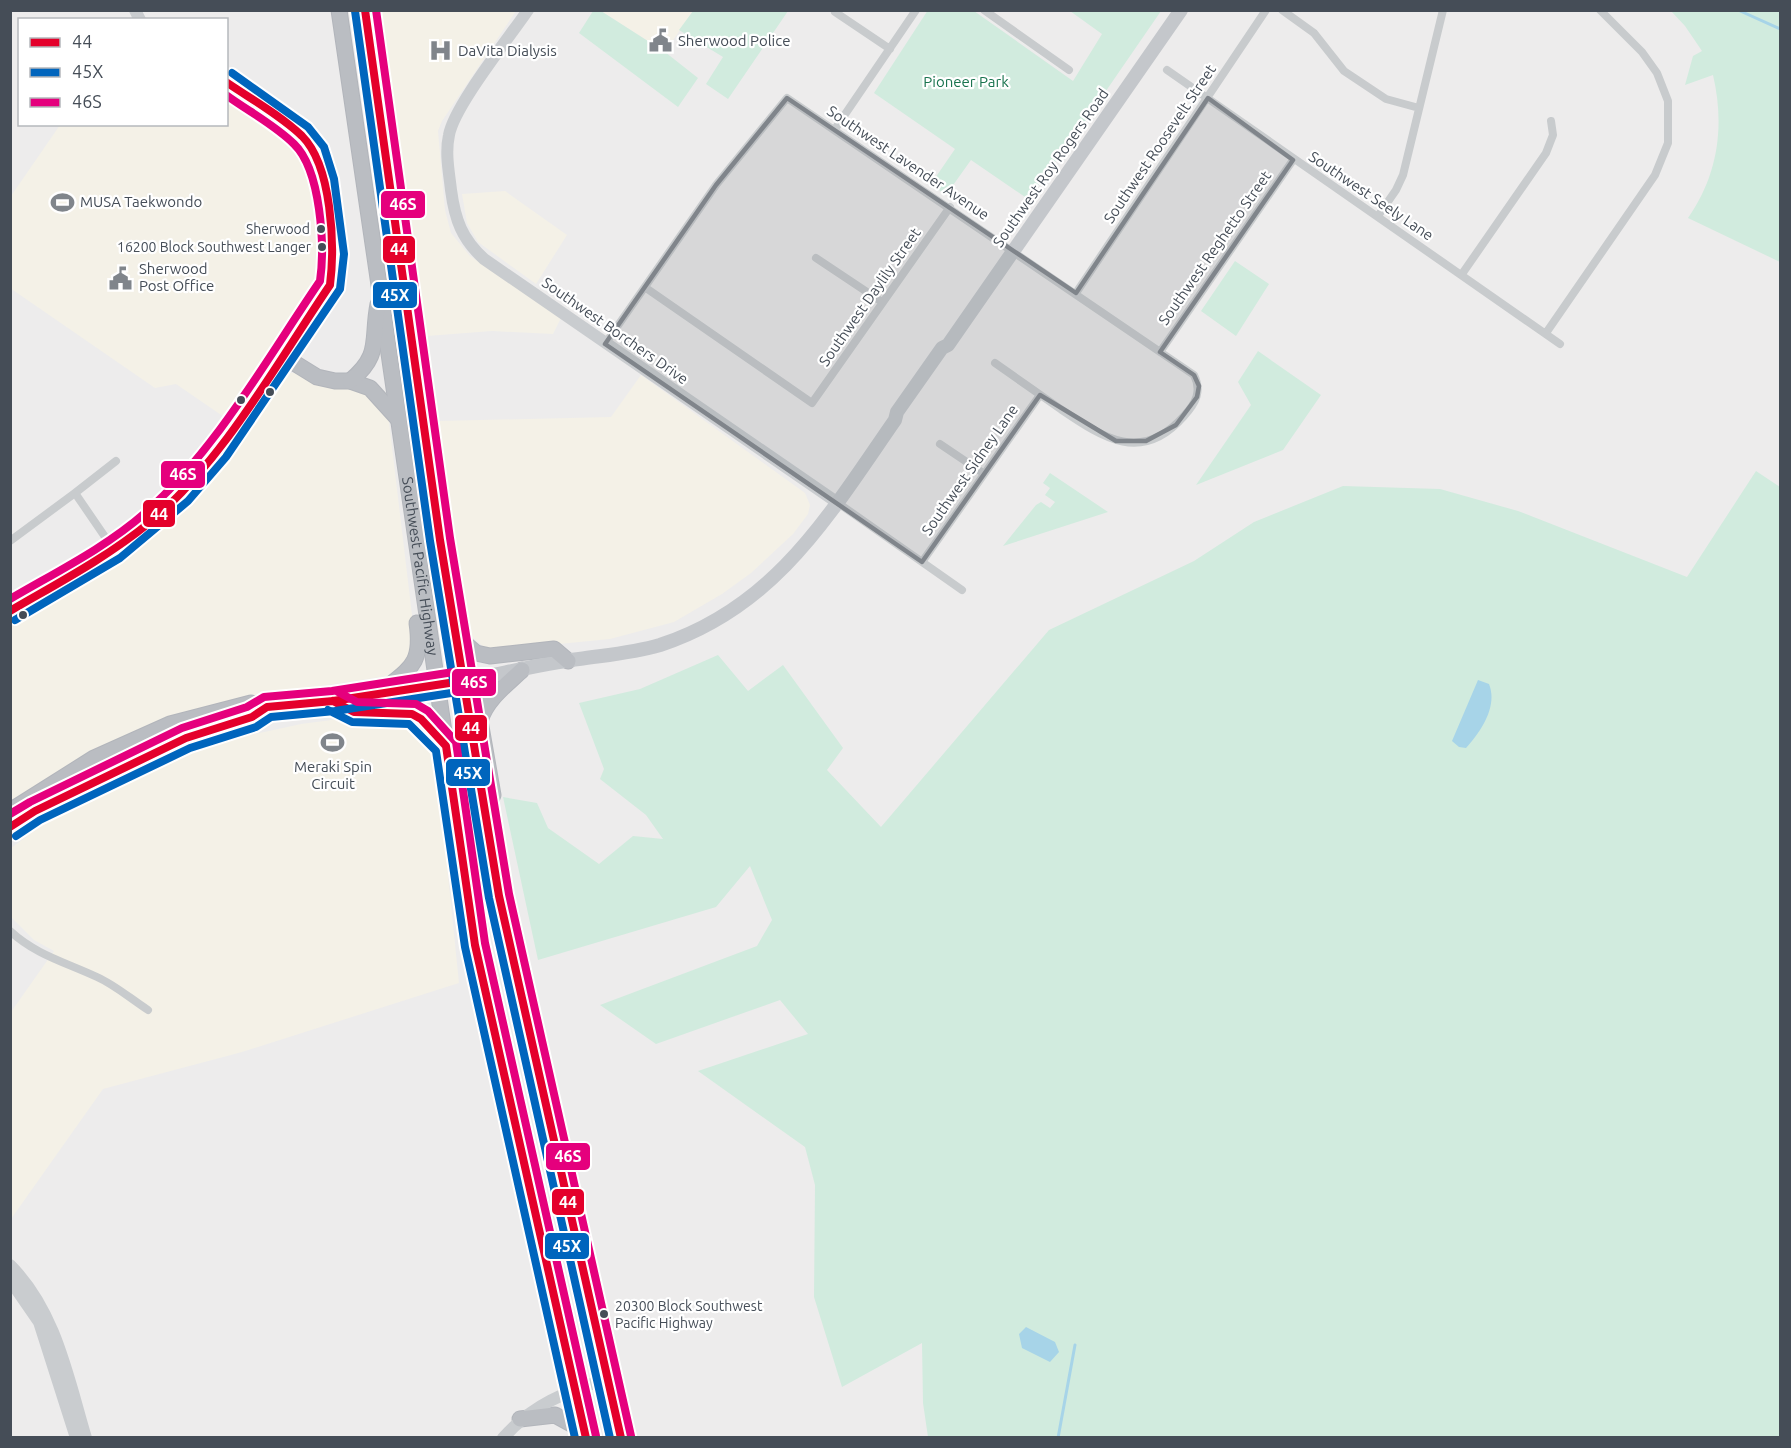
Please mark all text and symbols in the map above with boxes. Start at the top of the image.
legend [18,18,228,126]
public building icon: Sherwood Police [647,28,673,54]
text: 44 [72,31,92,51]
place label: Sherwood Police [678,32,790,49]
hospital icon: DaVita Dialysis [427,38,453,64]
place label: DaVita Dialysis [458,42,557,59]
text: 45X [72,61,103,81]
street label: Southwest Roosevelt Street [1100,61,1219,226]
park label: Pioneer Park [923,73,1009,90]
street label: Southwest Roy Rogers Road [989,85,1112,250]
text: 46S [72,91,102,111]
street label: Southwest Lavender Avenue [824,102,992,223]
street label: Southwest Seely Lane [1306,148,1437,244]
street label: Southwest Reghetto Street [1155,167,1274,328]
sports icon: MUSA Taekwondo [49,189,75,215]
line badge: 46S [380,190,426,219]
place label: MUSA Taekwondo [80,193,202,210]
text: 46S [389,195,417,213]
place label: Sherwood [246,221,310,237]
marker: Sherwood [315,223,327,235]
street label: Southwest Daylily Street [815,224,924,369]
line badge: 44 [382,235,416,264]
place label: 16200 Block Southwest Langer [117,239,312,255]
text: 44 [390,240,408,258]
marker: 16200 Block Southwest Langer [316,241,328,253]
place label: Sherwood Post Office [139,260,214,294]
public building icon: Sherwood Post Office [108,265,134,291]
street label: Southwest Borchers Drive [539,274,692,388]
line badge: 45X [372,281,418,309]
text: 45X [381,286,410,304]
unlabelled marker [264,386,276,398]
unlabelled marker [235,394,247,406]
street label: Southwest Sidney Lane [918,401,1021,538]
line badge: 46S [160,460,206,489]
text: 46S [169,465,197,483]
street label: Southwest Pacific Highway [399,476,442,657]
line badge: 44 [142,499,176,528]
text: 44 [150,505,168,523]
unlabelled marker [17,609,29,621]
line badge: 46S [451,668,497,697]
text: 46S [460,673,488,691]
line badge: 44 [454,714,488,742]
text: 44 [462,719,480,737]
sports icon: Meraki Spin Circuit [320,730,346,756]
place label: Meraki Spin Circuit [294,758,372,792]
line badge: 45X [445,758,491,787]
text: 45X [454,764,483,782]
line badge: 46S [545,1142,591,1171]
text: 46S [554,1147,582,1165]
line badge: 44 [551,1188,585,1216]
text: 44 [559,1193,577,1211]
line badge: 45X [544,1232,590,1260]
text: 45X [553,1237,582,1255]
place label: 20300 Block Southwest Pacific Highway [615,1298,763,1331]
marker: 20300 Block Southwest Pacific Highway [598,1308,610,1320]

